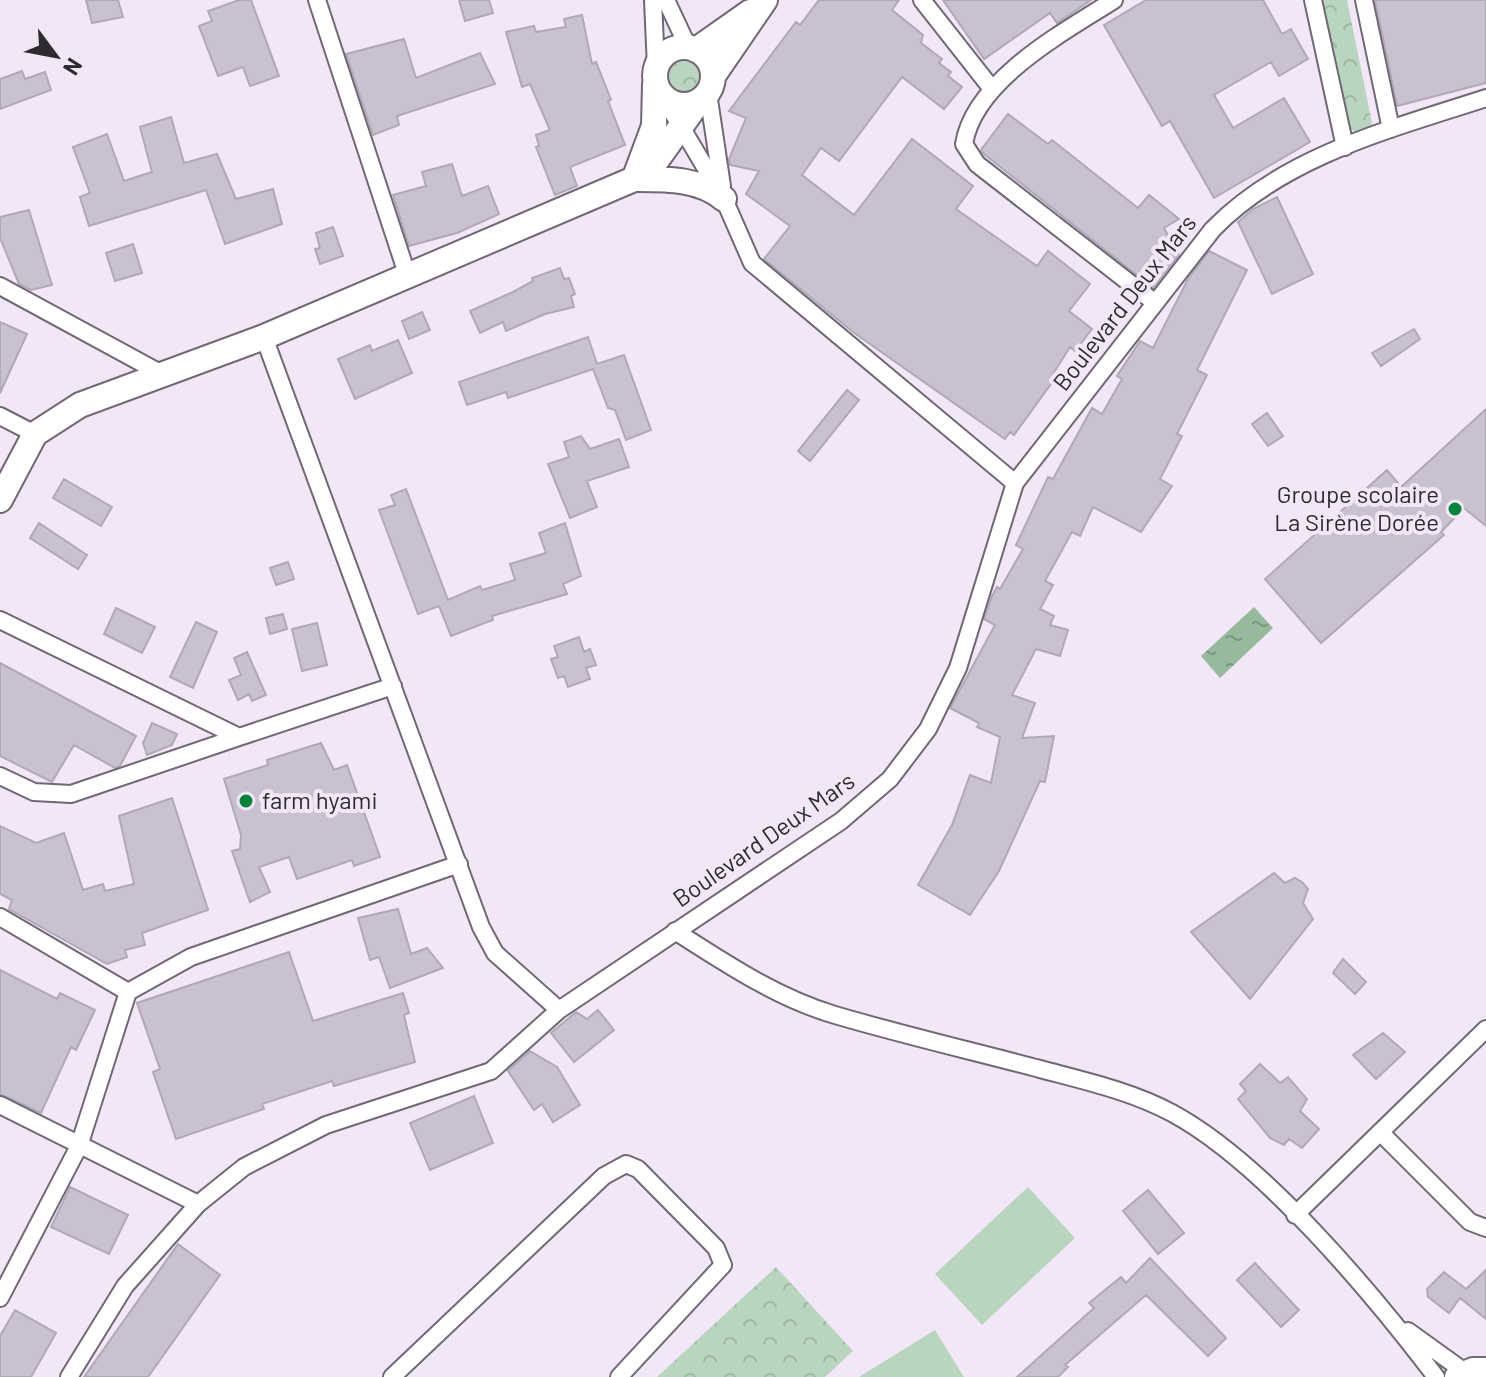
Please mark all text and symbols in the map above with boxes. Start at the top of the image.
north arrow [16,16,96,96]
text: N [59,54,89,80]
street label: Boulevard Deux Mars [1046,208,1202,396]
place label: Groupe scolaire La Sirène Dorée [1274,479,1439,536]
marker: Groupe scolaire La Sirène Dorée [1446,500,1464,518]
street label: Boulevard Deux Mars [667,765,860,912]
place label: farm hyami [262,785,378,814]
marker: farm hyami [237,792,255,810]

